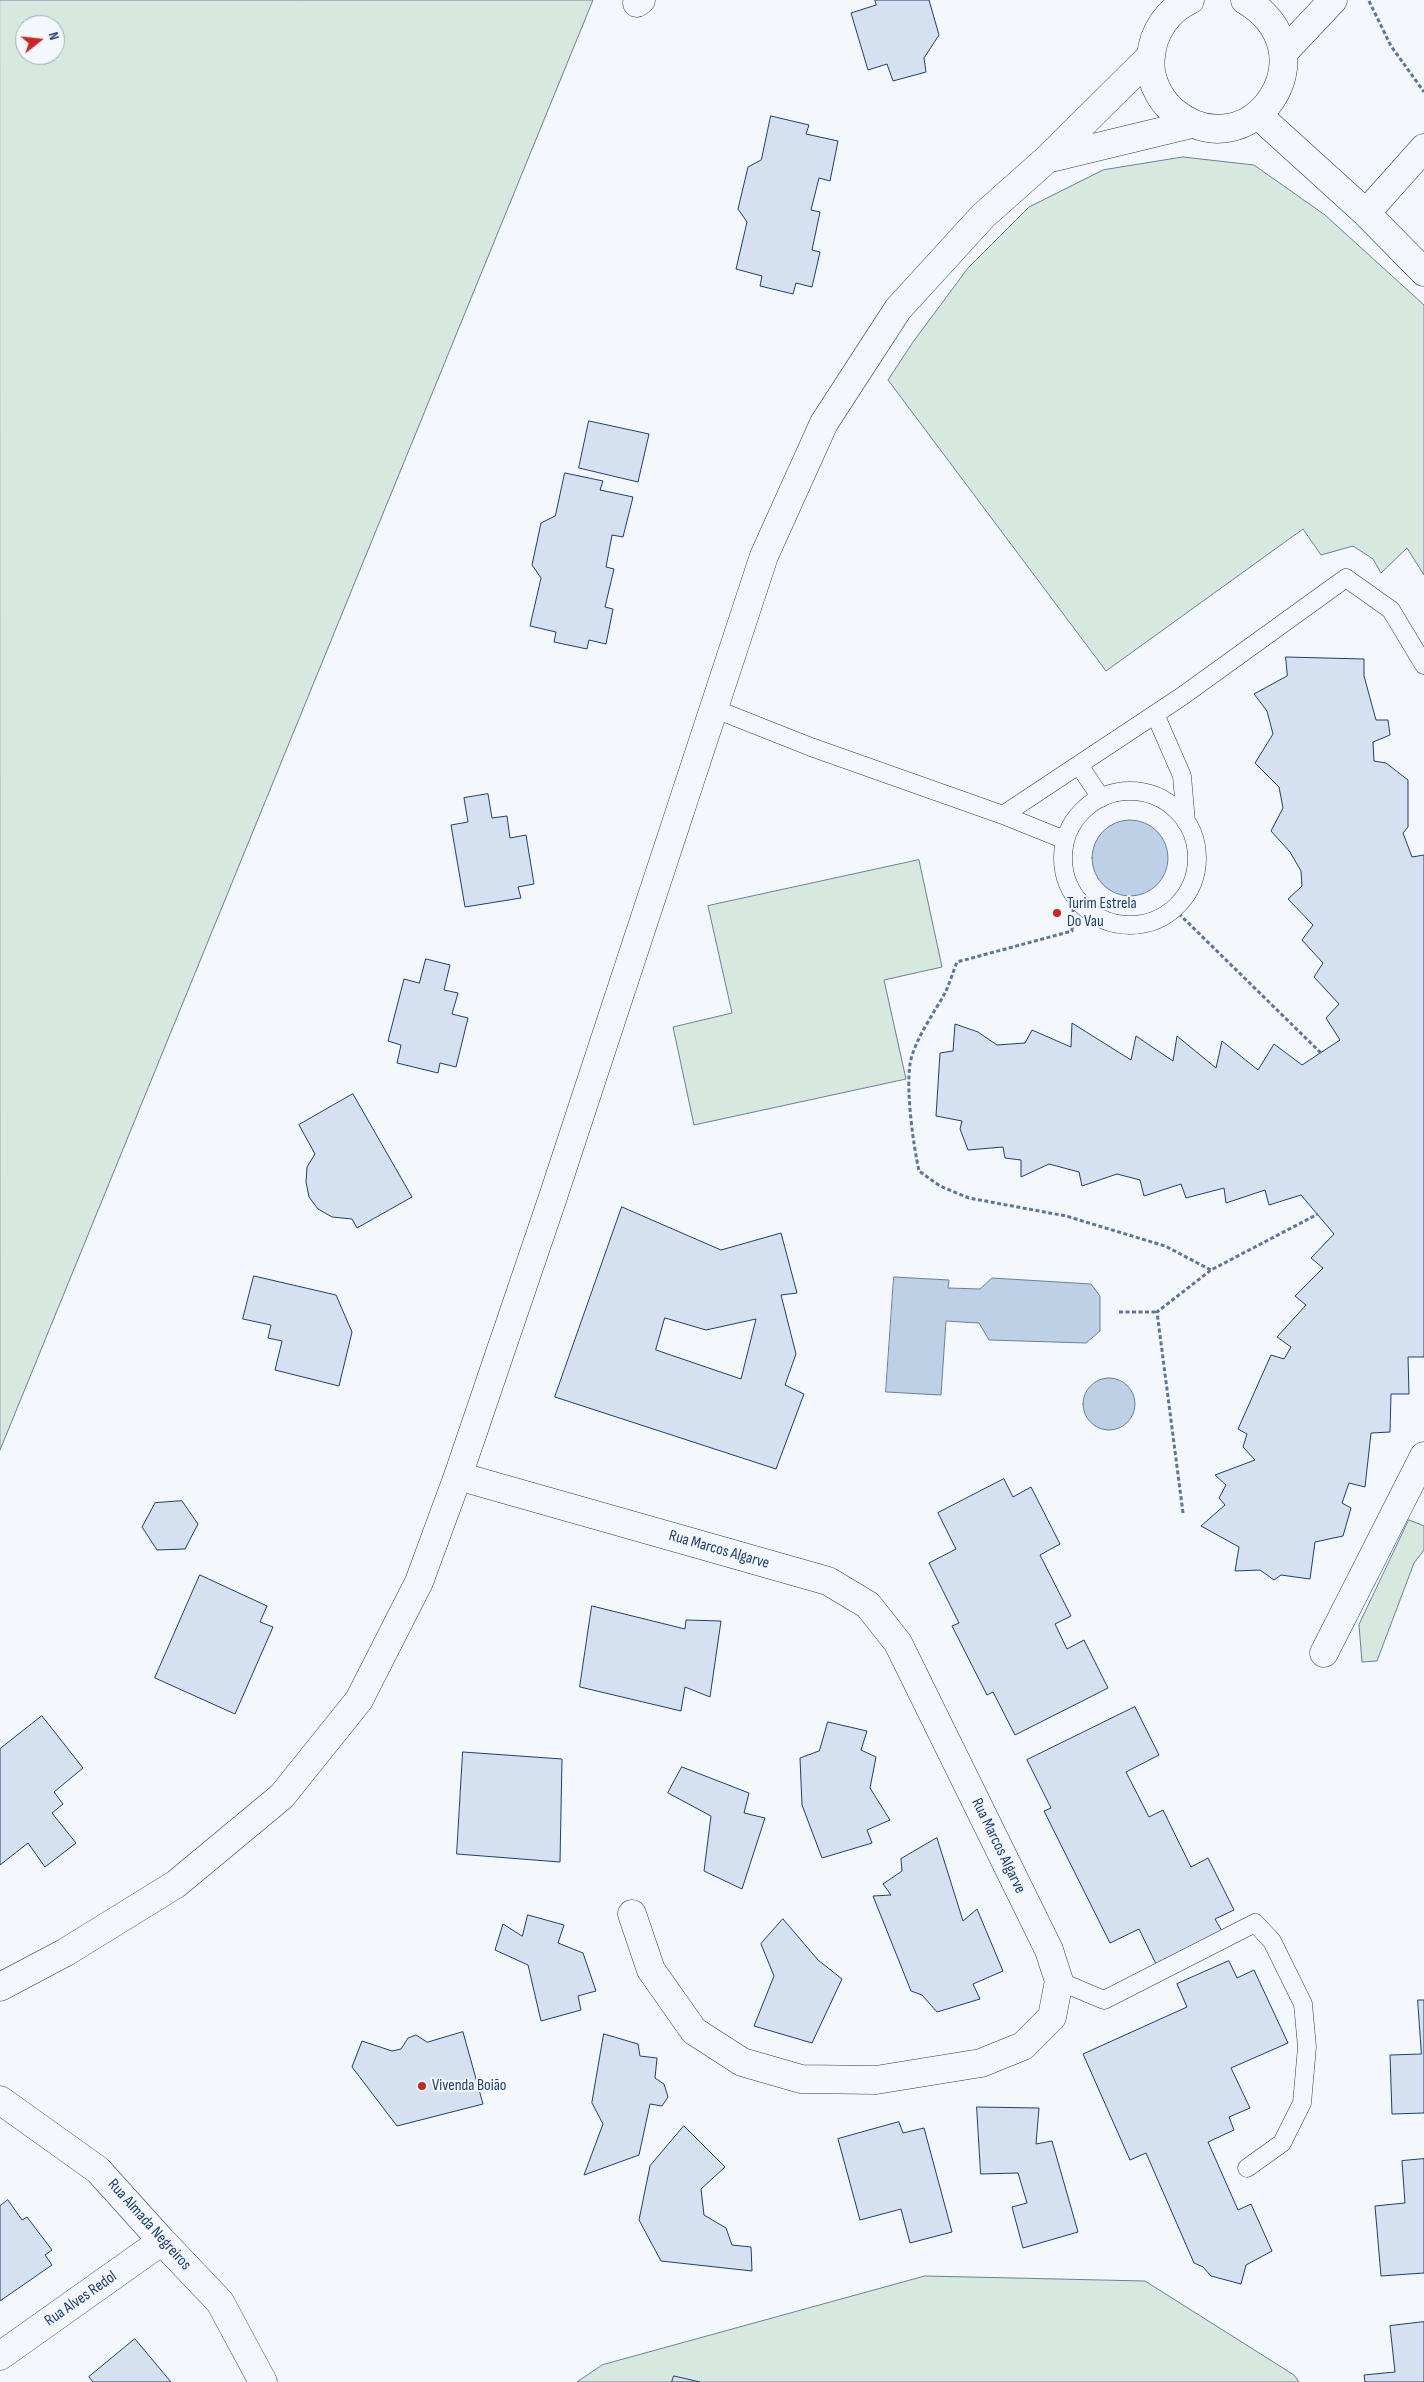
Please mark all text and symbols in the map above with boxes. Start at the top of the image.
north arrow [15,15,65,65]
text: N [45,30,63,42]
place label: Turim Estrela Do Vau [1067,894,1137,932]
marker: Turim Estrela Do Vau [1051,907,1063,919]
street label: Rua Marcos Algarve [667,1526,771,1574]
street label: Rua Marcos Algarve [967,1795,1029,1897]
place label: Vivenda Boião [432,2076,506,2096]
marker: Vivenda Boião [416,2080,428,2092]
street label: Rua Almada Negreiros [103,2175,195,2275]
street label: Rua Alves Redol [41,2267,121,2331]

